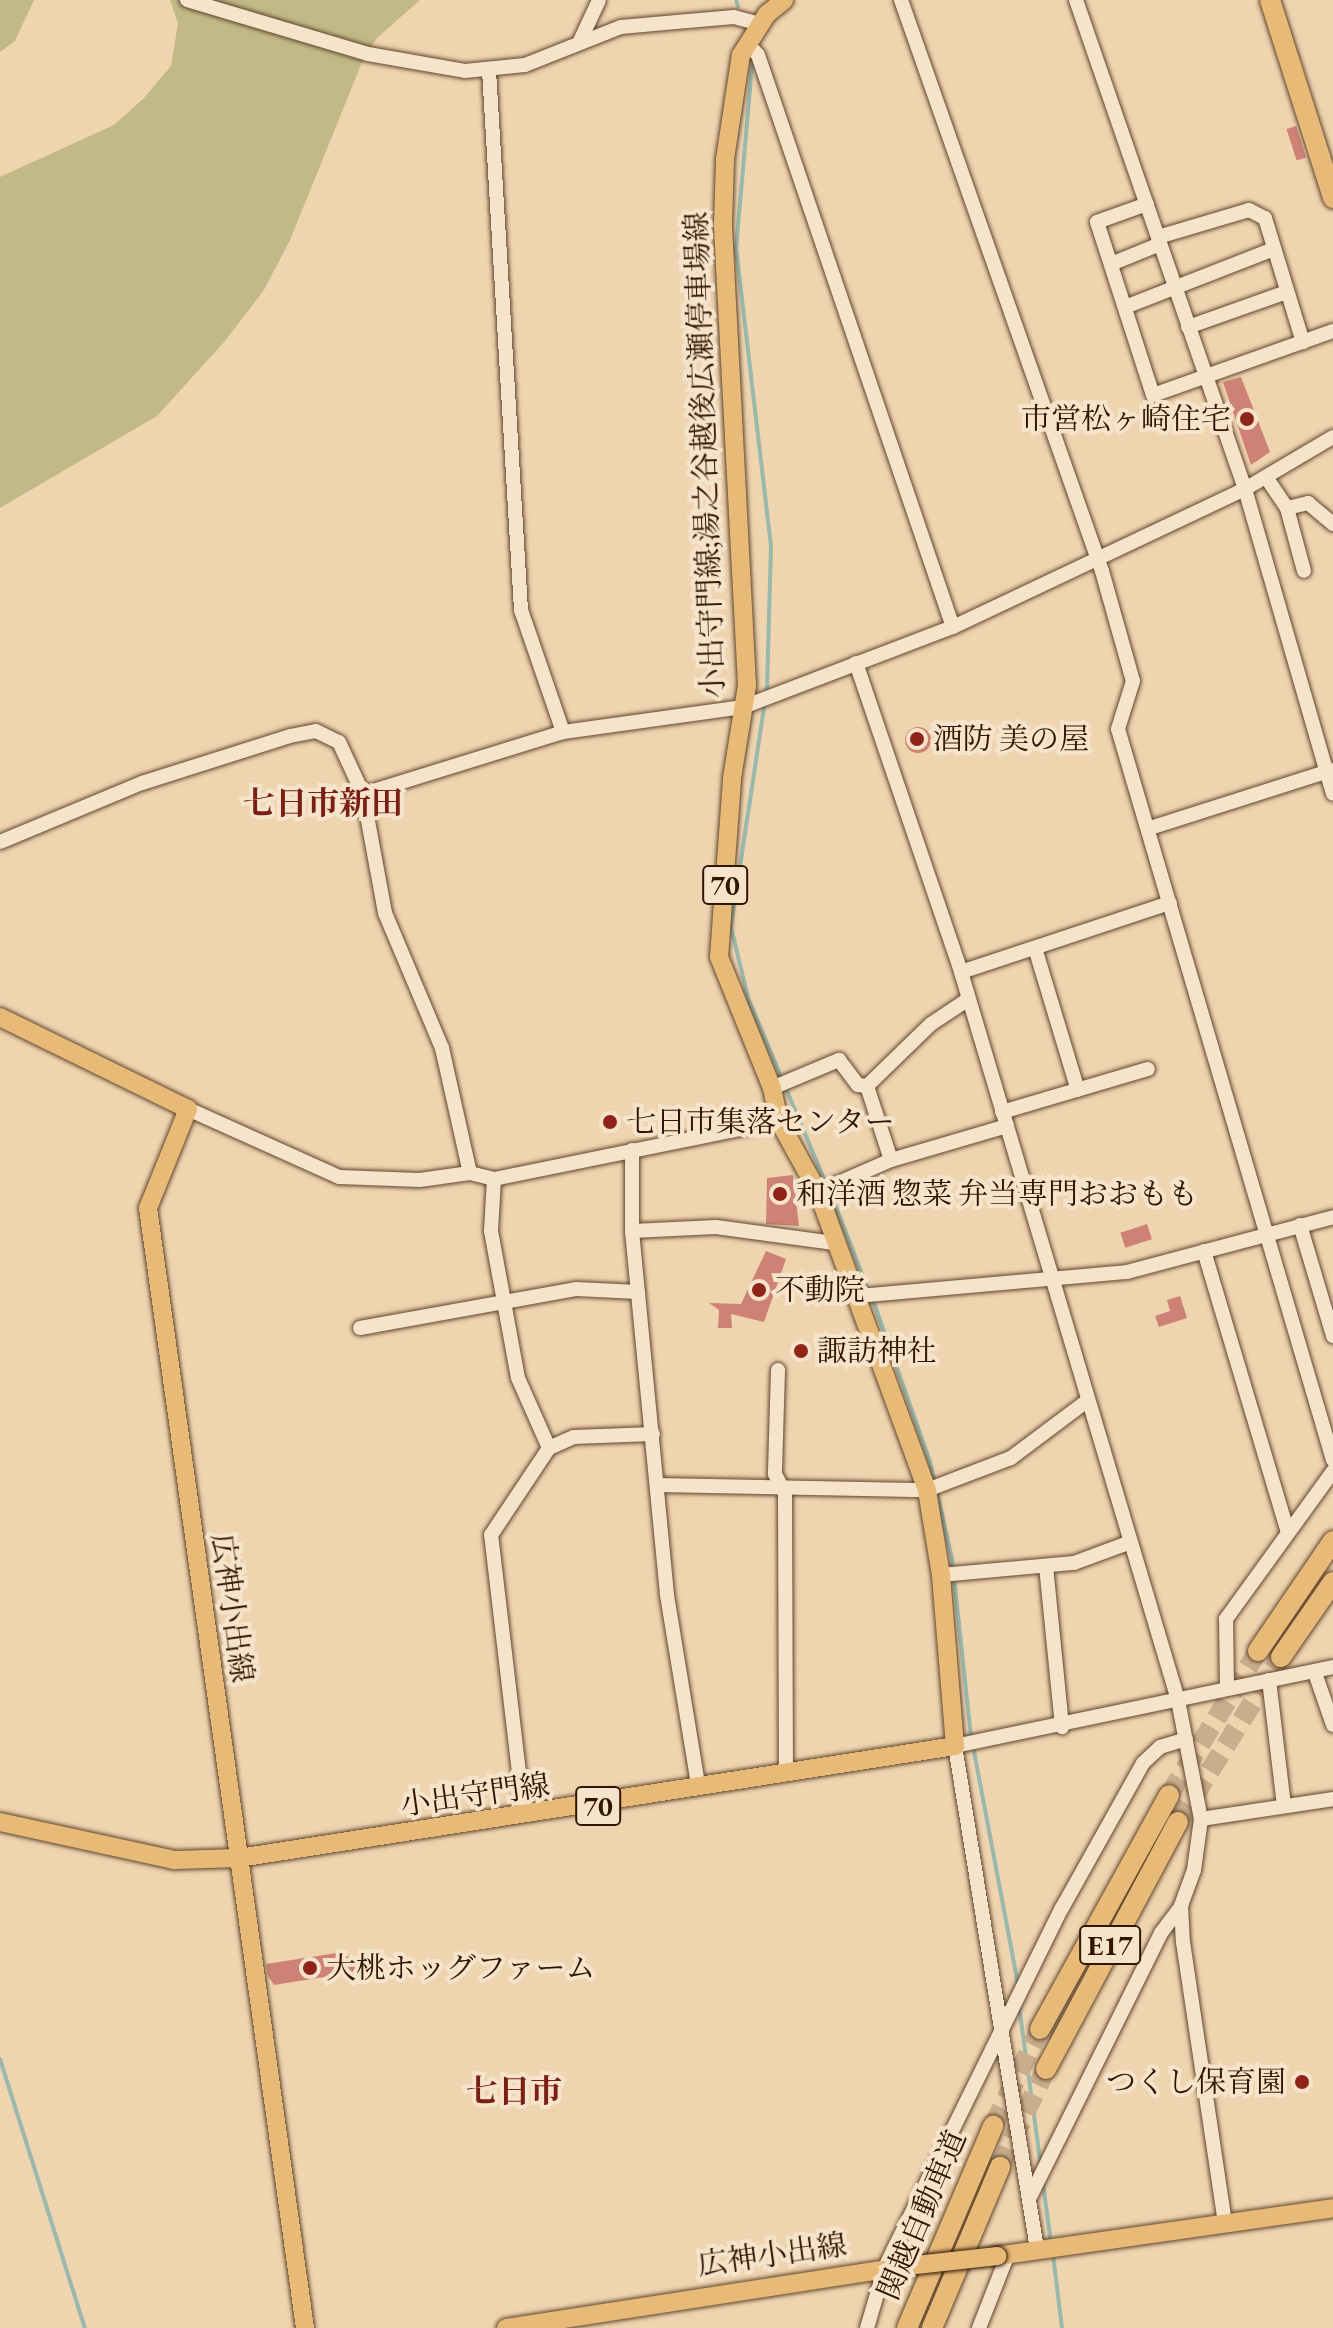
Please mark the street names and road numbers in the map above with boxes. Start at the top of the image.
street label: 小出守門線;湯之谷越後広瀬停車場線 [679,211,731,699]
road number: 70 [701,861,749,909]
street label: 広神小出線 [204,1531,260,1685]
street label: 小出守門線 [398,1767,552,1823]
road number: 70 [574,1782,622,1830]
road number: E17 [1078,1921,1142,1969]
street label: 関越自動車道 [870,2125,974,2305]
street label: 広神小出線 [695,2227,849,2283]

